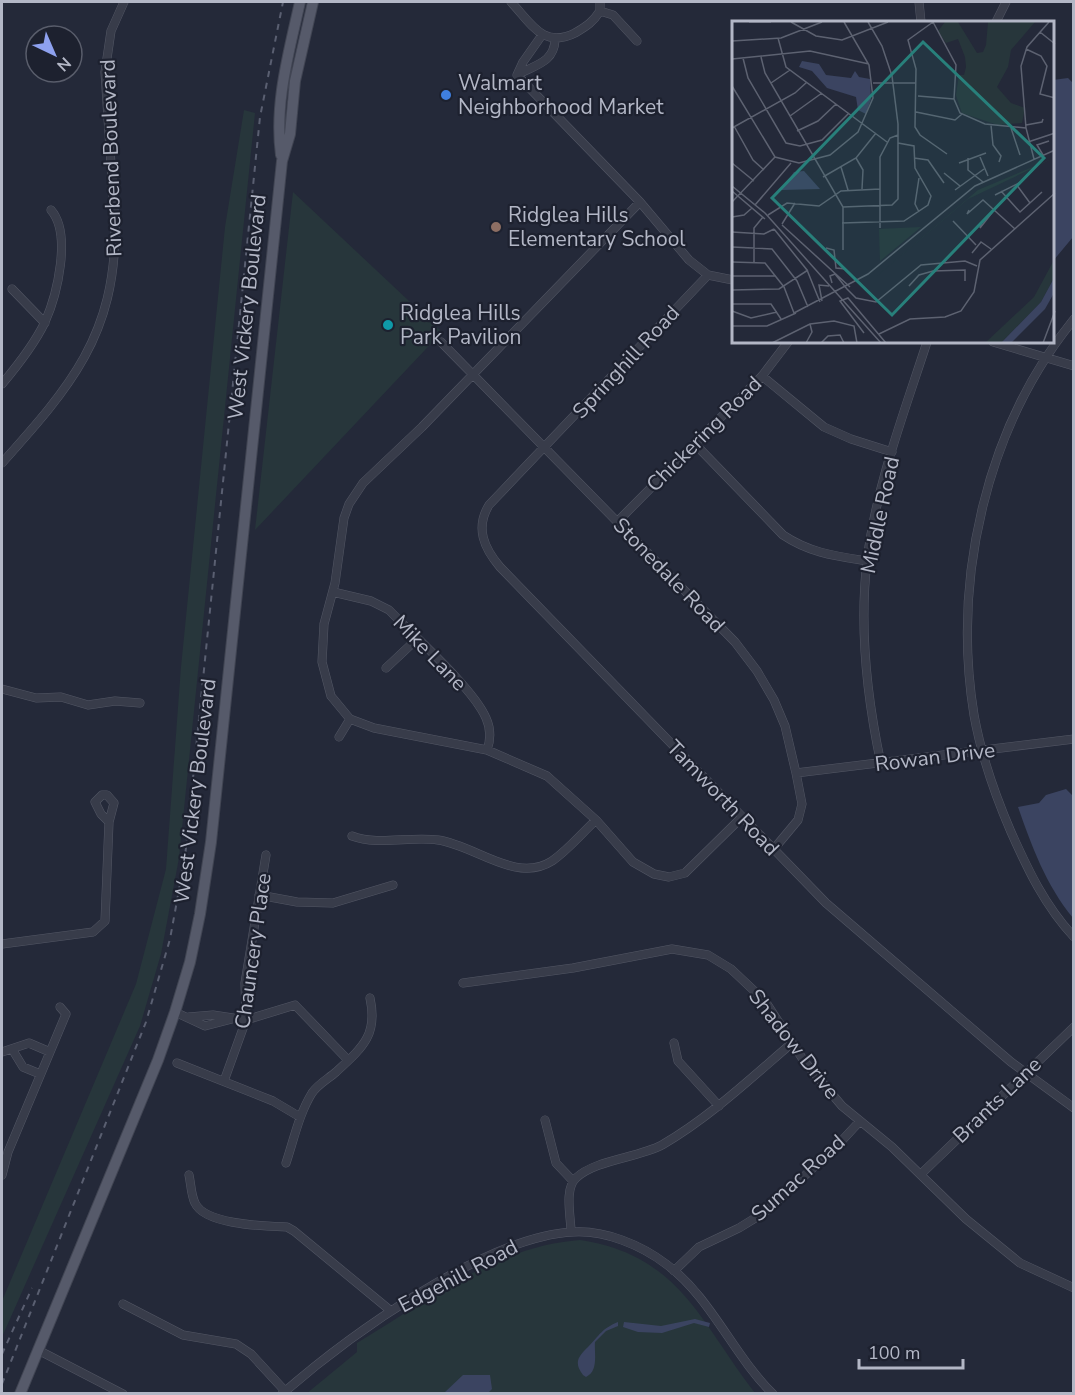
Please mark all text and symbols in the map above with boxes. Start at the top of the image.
inset map [732,21,1054,344]
north arrow [24,24,84,84]
text: N [52,52,76,76]
street label: Riverbend Boulevard [94,59,128,257]
place label: Walmart Neighborhood Market [458,69,664,121]
marker: Walmart Neighborhood Market [439,88,453,102]
street label: West Vickery Boulevard [221,193,273,421]
place label: Ridglea Hills Elementary School [508,201,686,253]
marker: Ridglea Hills Elementary School [489,220,503,234]
place label: Ridglea Hills Park Pavilion [400,299,522,351]
street label: Springhill Road [566,299,686,425]
marker: Ridglea Hills Park Pavilion [381,318,395,332]
street label: Chickering Road [640,370,768,498]
street label: Middle Road [854,454,906,576]
street label: Stonedale Road [607,511,731,639]
street label: Mike Lane [387,609,473,697]
street label: West Vickery Boulevard [167,677,223,905]
street label: Tamworth Road [661,734,785,862]
street label: Rowan Drive [873,736,997,778]
street label: Chauncery Place [228,871,278,1031]
street label: Shadow Drive [742,983,846,1105]
street label: Brants Lane [947,1051,1047,1149]
street label: Sumac Road [745,1128,851,1228]
street label: Edgehill Road [393,1233,523,1319]
scale bar [859,1332,962,1370]
text: 100 m [868,1341,920,1365]

